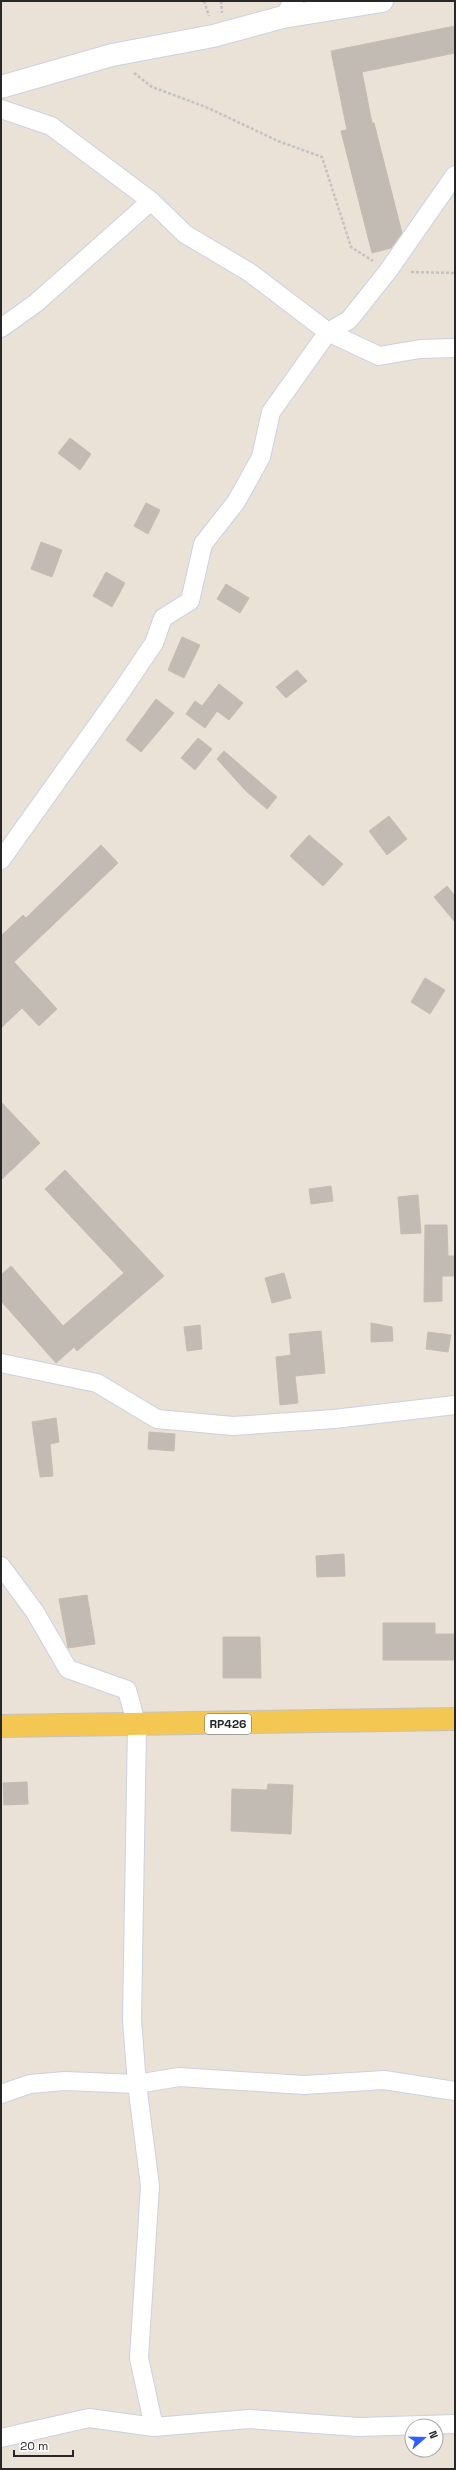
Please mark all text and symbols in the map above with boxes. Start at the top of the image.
road number: RP426 [205,1714,251,1734]
north arrow [404,2418,444,2458]
text: N [426,2429,441,2440]
scale bar [14,2432,73,2458]
text: 20 m [20,2438,48,2454]

